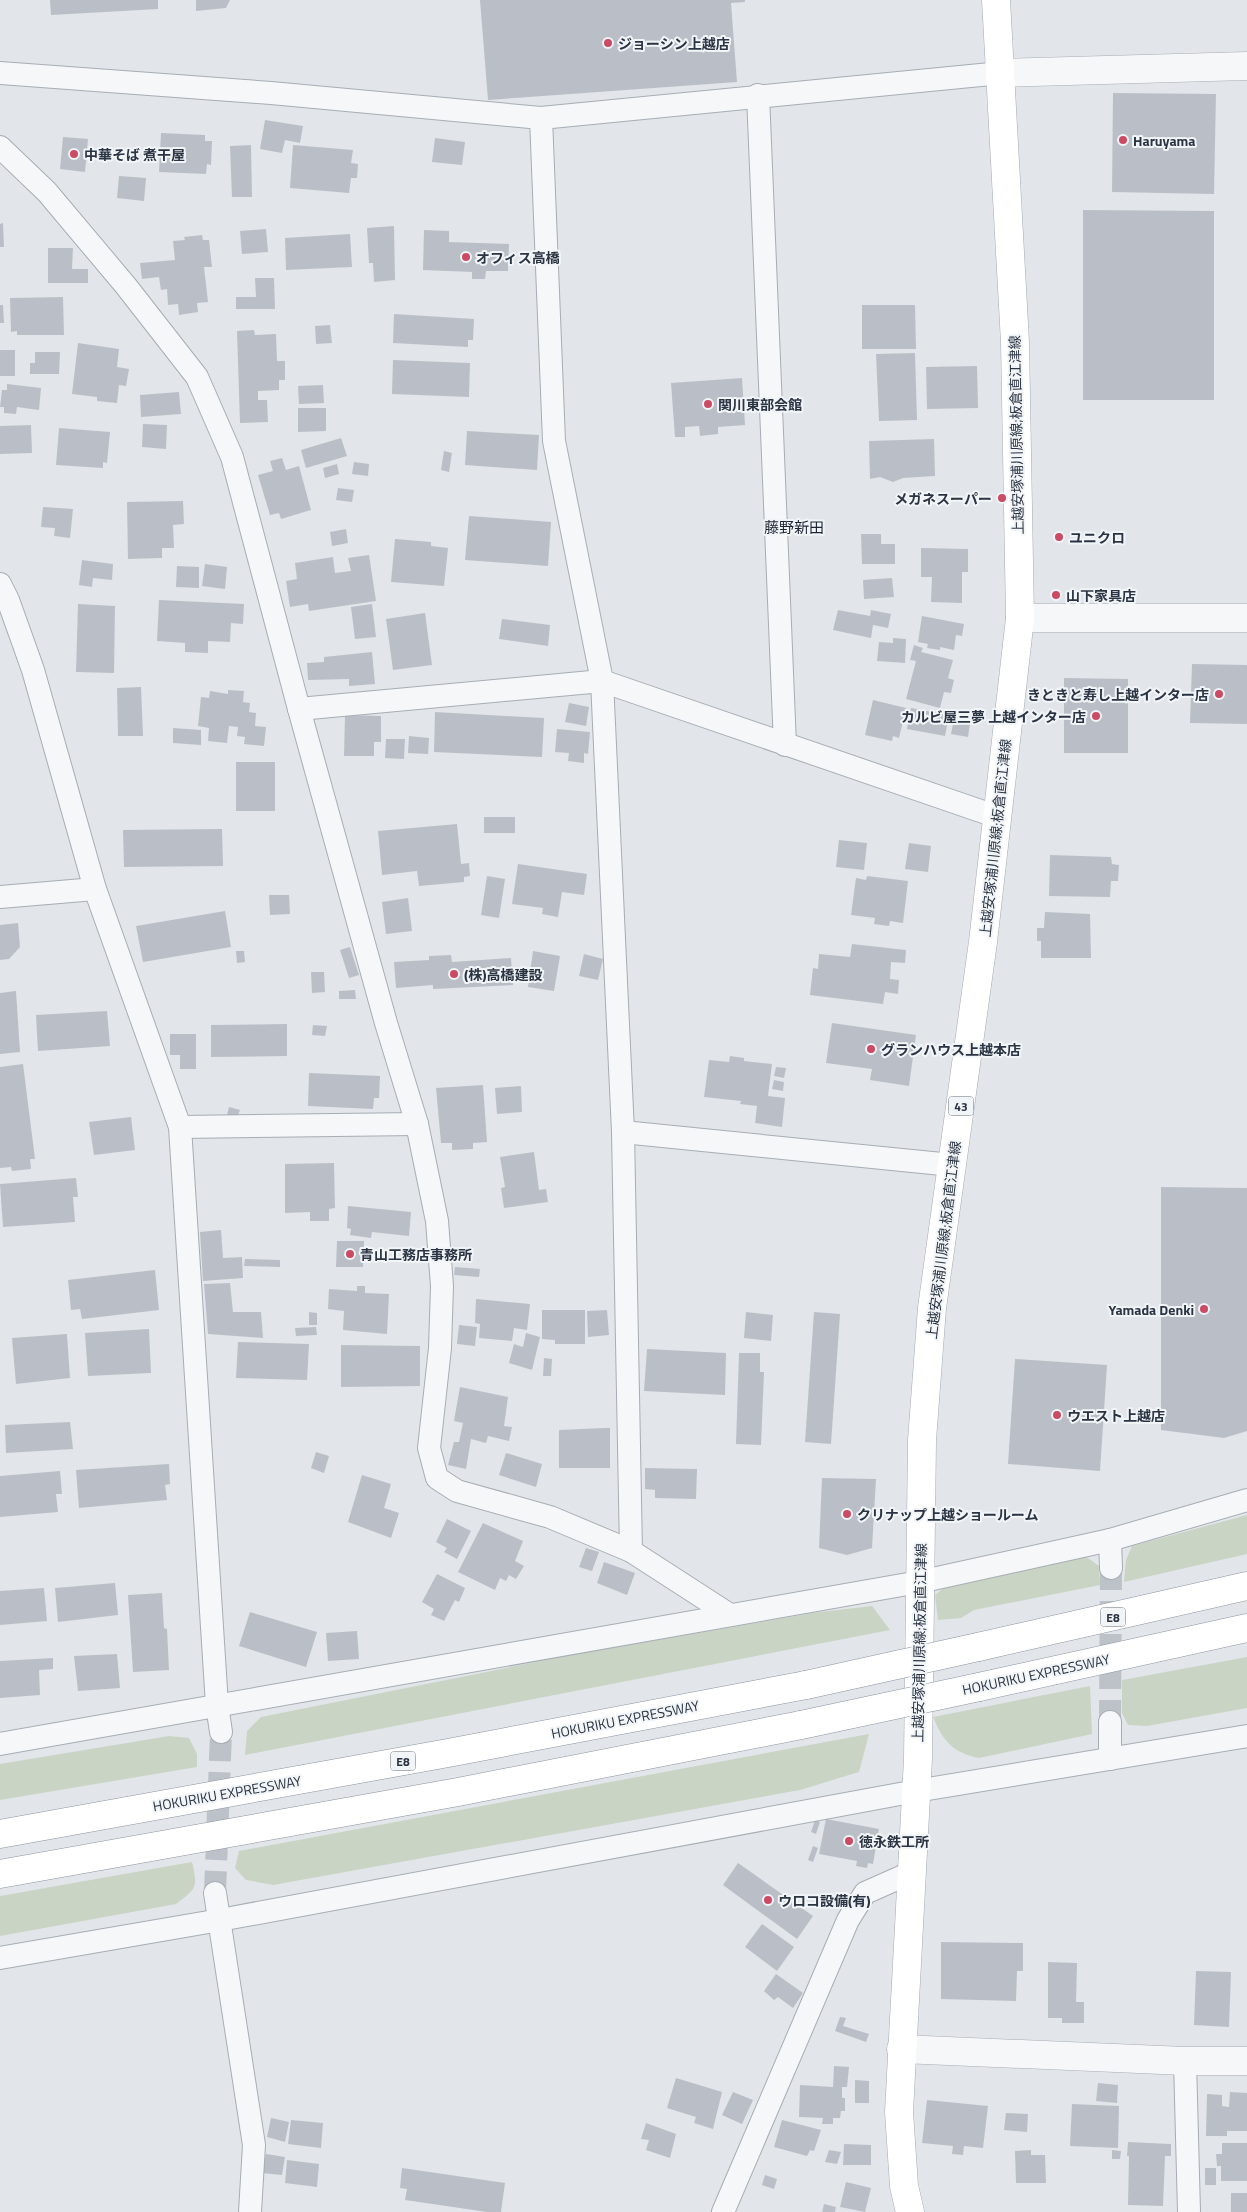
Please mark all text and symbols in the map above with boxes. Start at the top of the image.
place label: ジョーシン上越店 [618,33,730,54]
marker: ジョーシン上越店 [602,37,614,49]
place label: Haruyama [1133,130,1196,151]
marker: Haruyama [1117,134,1129,146]
place label: 中華そば 煮干屋 [84,144,185,165]
marker: 中華そば 煮干屋 [68,148,80,160]
place label: オフィス高橋 [476,247,560,268]
marker: オフィス高橋 [460,251,472,263]
street label: 上越安塚浦川原線;板倉直江津線 [1004,335,1028,535]
place label: 関川東部会館 [718,394,802,415]
marker: 関川東部会館 [702,398,714,410]
place label: メガネスーパー [894,488,992,509]
marker: メガネスーパー [996,492,1008,504]
district label: 藤野新田 [764,516,824,539]
place label: ユニクロ [1069,527,1125,548]
marker: ユニクロ [1053,531,1065,543]
place label: 山下家具店 [1066,585,1136,606]
marker: 山下家具店 [1050,589,1062,601]
place label: きときと寿し上越インター店 [1027,684,1209,705]
marker: きときと寿し上越インター店 [1213,688,1225,700]
place label: カルビ屋三夢 上越インター店 [901,706,1086,727]
marker: カルビ屋三夢 上越インター店 [1090,710,1102,722]
street label: 上越安塚浦川原線;板倉直江津線 [974,738,1016,938]
place label: (株)高橋建設 [464,964,543,985]
marker: (株)高橋建設 [448,968,460,980]
place label: グランハウス上越本店 [881,1039,1021,1060]
marker: グランハウス上越本店 [865,1043,877,1055]
road number: 43 [948,1096,974,1116]
street label: 上越安塚浦川原線;板倉直江津線 [920,1140,966,1340]
place label: 青山工務店事務所 [360,1244,472,1265]
marker: 青山工務店事務所 [344,1248,356,1260]
place label: Yamada Denki [1108,1299,1194,1320]
marker: Yamada Denki [1198,1303,1210,1315]
place label: ウエスト上越店 [1067,1405,1165,1426]
marker: ウエスト上越店 [1051,1409,1063,1421]
place label: クリナップ上越ショールーム [857,1504,1039,1525]
marker: クリナップ上越ショールーム [841,1508,853,1520]
street label: 上越安塚浦川原線;板倉直江津線 [907,1543,931,1743]
road number: E8 [1100,1608,1126,1626]
street label: HOKURIKU EXPRESSWAY [960,1648,1112,1700]
street label: HOKURIKU EXPRESSWAY [549,1694,701,1744]
road number: E8 [390,1752,416,1770]
street label: HOKURIKU EXPRESSWAY [151,1770,303,1816]
place label: 徳永鉄工所 [859,1831,929,1852]
marker: 徳永鉄工所 [843,1835,855,1847]
place label: ウロコ設備(有) [778,1890,871,1911]
marker: ウロコ設備(有) [762,1894,774,1906]

